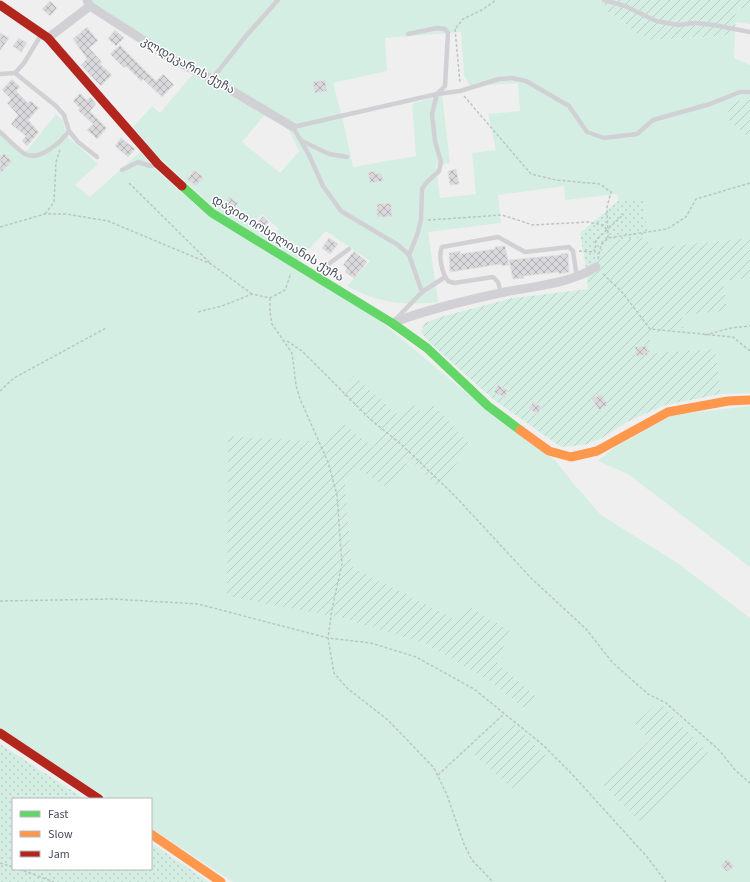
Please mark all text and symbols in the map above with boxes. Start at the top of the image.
street label: კლდეკარის ქუჩა [138,33,238,98]
street label: დავით იოსელიანის ქუჩა [209,191,347,286]
legend [12,798,152,870]
text: Fast [48,806,68,823]
text: Slow [48,826,73,843]
text: Jam [48,846,70,863]

